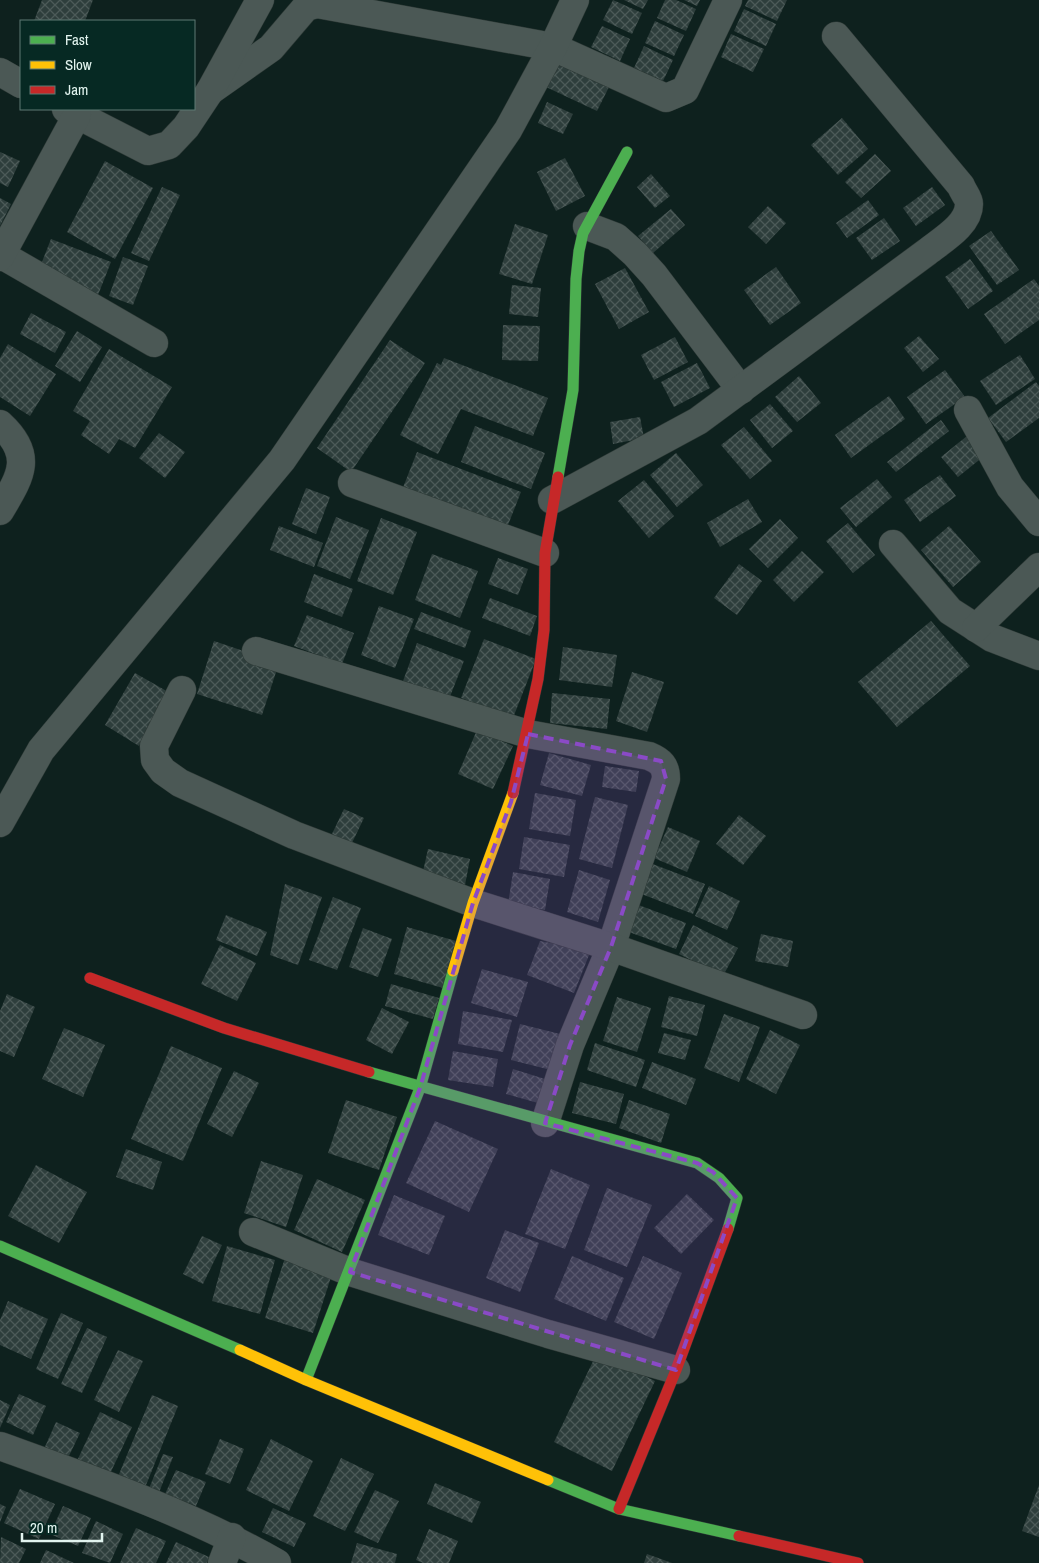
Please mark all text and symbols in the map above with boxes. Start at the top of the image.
legend [20,20,195,110]
text: Fast [65,29,89,50]
text: Slow [65,54,92,75]
text: Jam [65,79,88,100]
scale bar [22,1510,102,1542]
text: 20 m [30,1517,57,1538]

